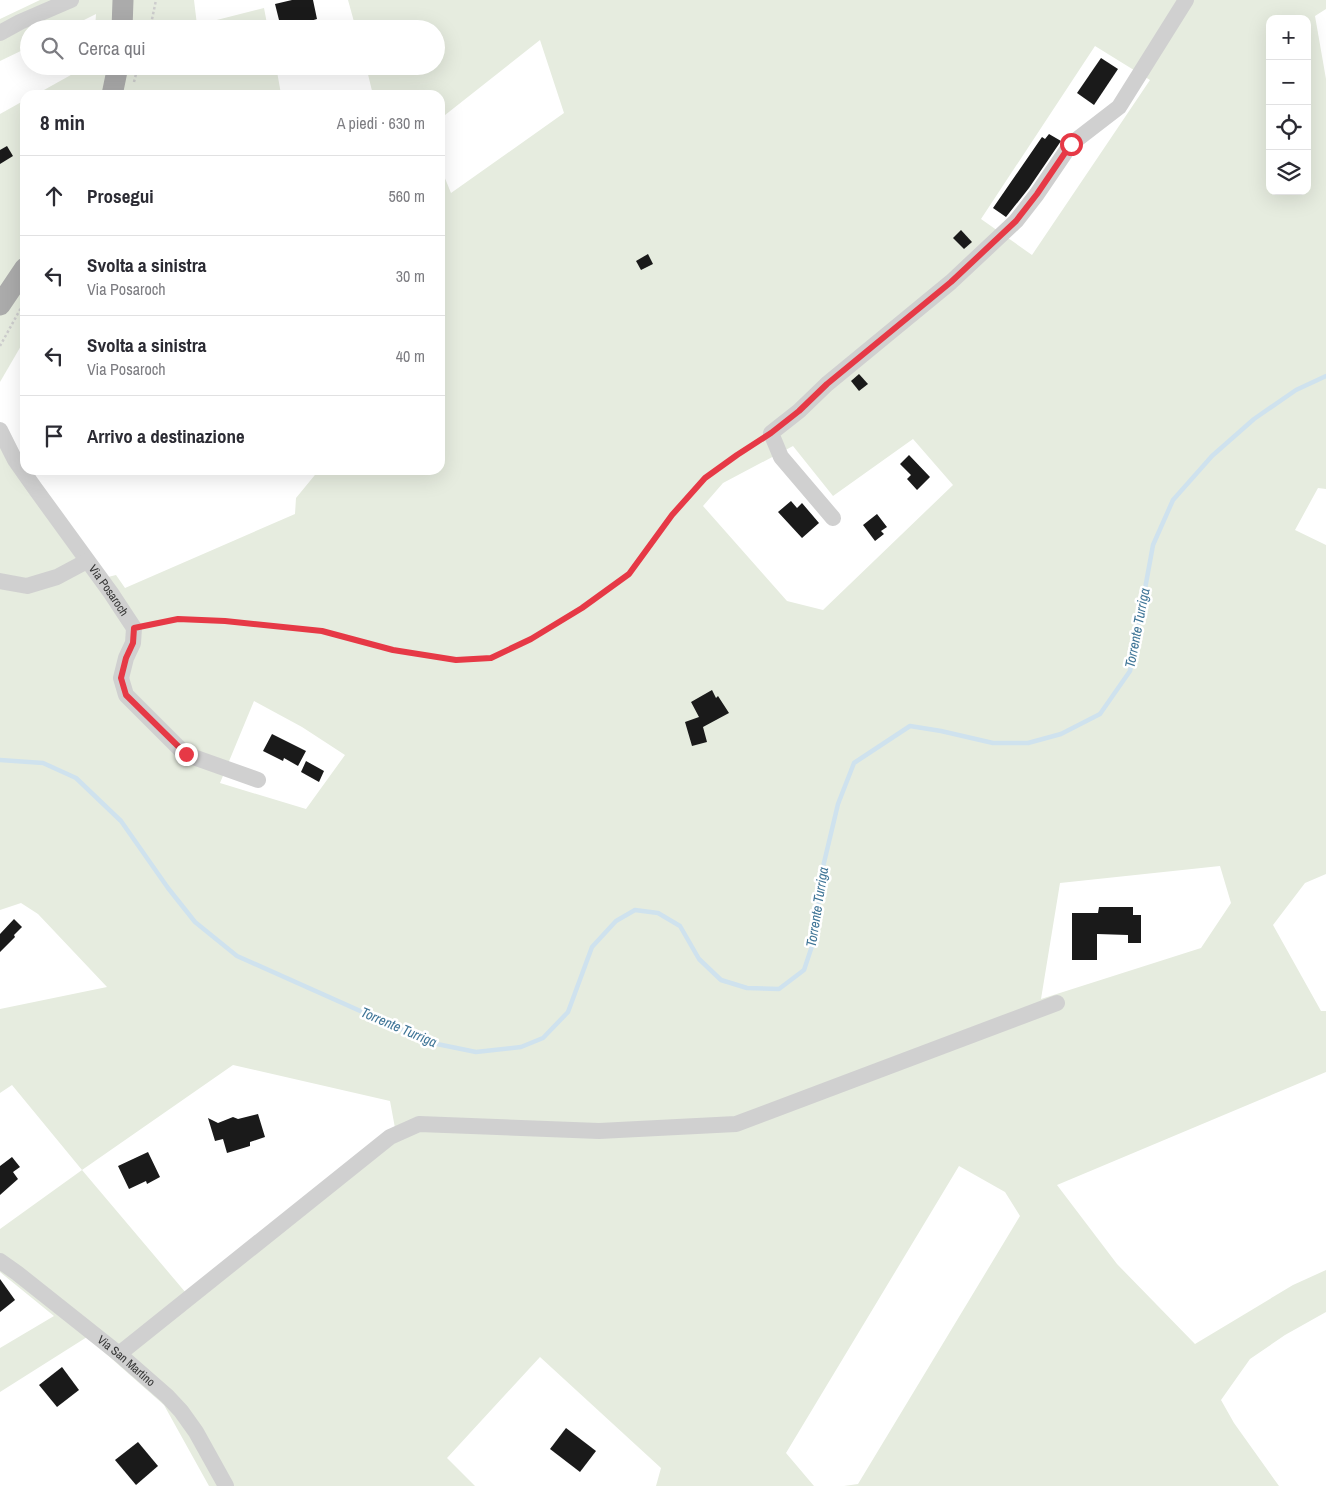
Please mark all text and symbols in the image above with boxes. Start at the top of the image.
map controls [1266,15,1311,195]
button: + [1266,15,1311,60]
search box [20,20,445,75]
icon: search [38,34,66,62]
text: Cerca qui [78,35,146,61]
button: − [1266,60,1311,105]
button: locate [1266,105,1311,150]
text: 8 min [40,108,85,137]
text: A piedi · 630 m [337,112,425,134]
route start [1060,133,1083,156]
button: layers [1266,150,1311,195]
icon: ahead [40,182,68,210]
text: Prosegui [87,183,154,209]
text: 560 m [389,185,425,207]
text: Svolta a sinistra [87,252,207,278]
icon: left [40,262,68,290]
text: 30 m [396,265,425,287]
text: Via Posaroch [87,278,166,300]
text: Svolta a sinistra [87,332,207,358]
icon: left [40,342,68,370]
text: 40 m [396,345,425,367]
text: Via Posaroch [87,358,166,380]
icon: arrive [40,422,68,450]
text: Arrivo a destinazione [87,423,245,449]
street label: Via Posaroch [85,562,132,619]
water label: Torrente Turriga [1120,587,1154,669]
route end [175,743,198,766]
water label: Torrente Turriga [802,866,832,948]
water label: Torrente Turriga [358,1003,440,1051]
street label: Via San Martino [94,1332,159,1390]

